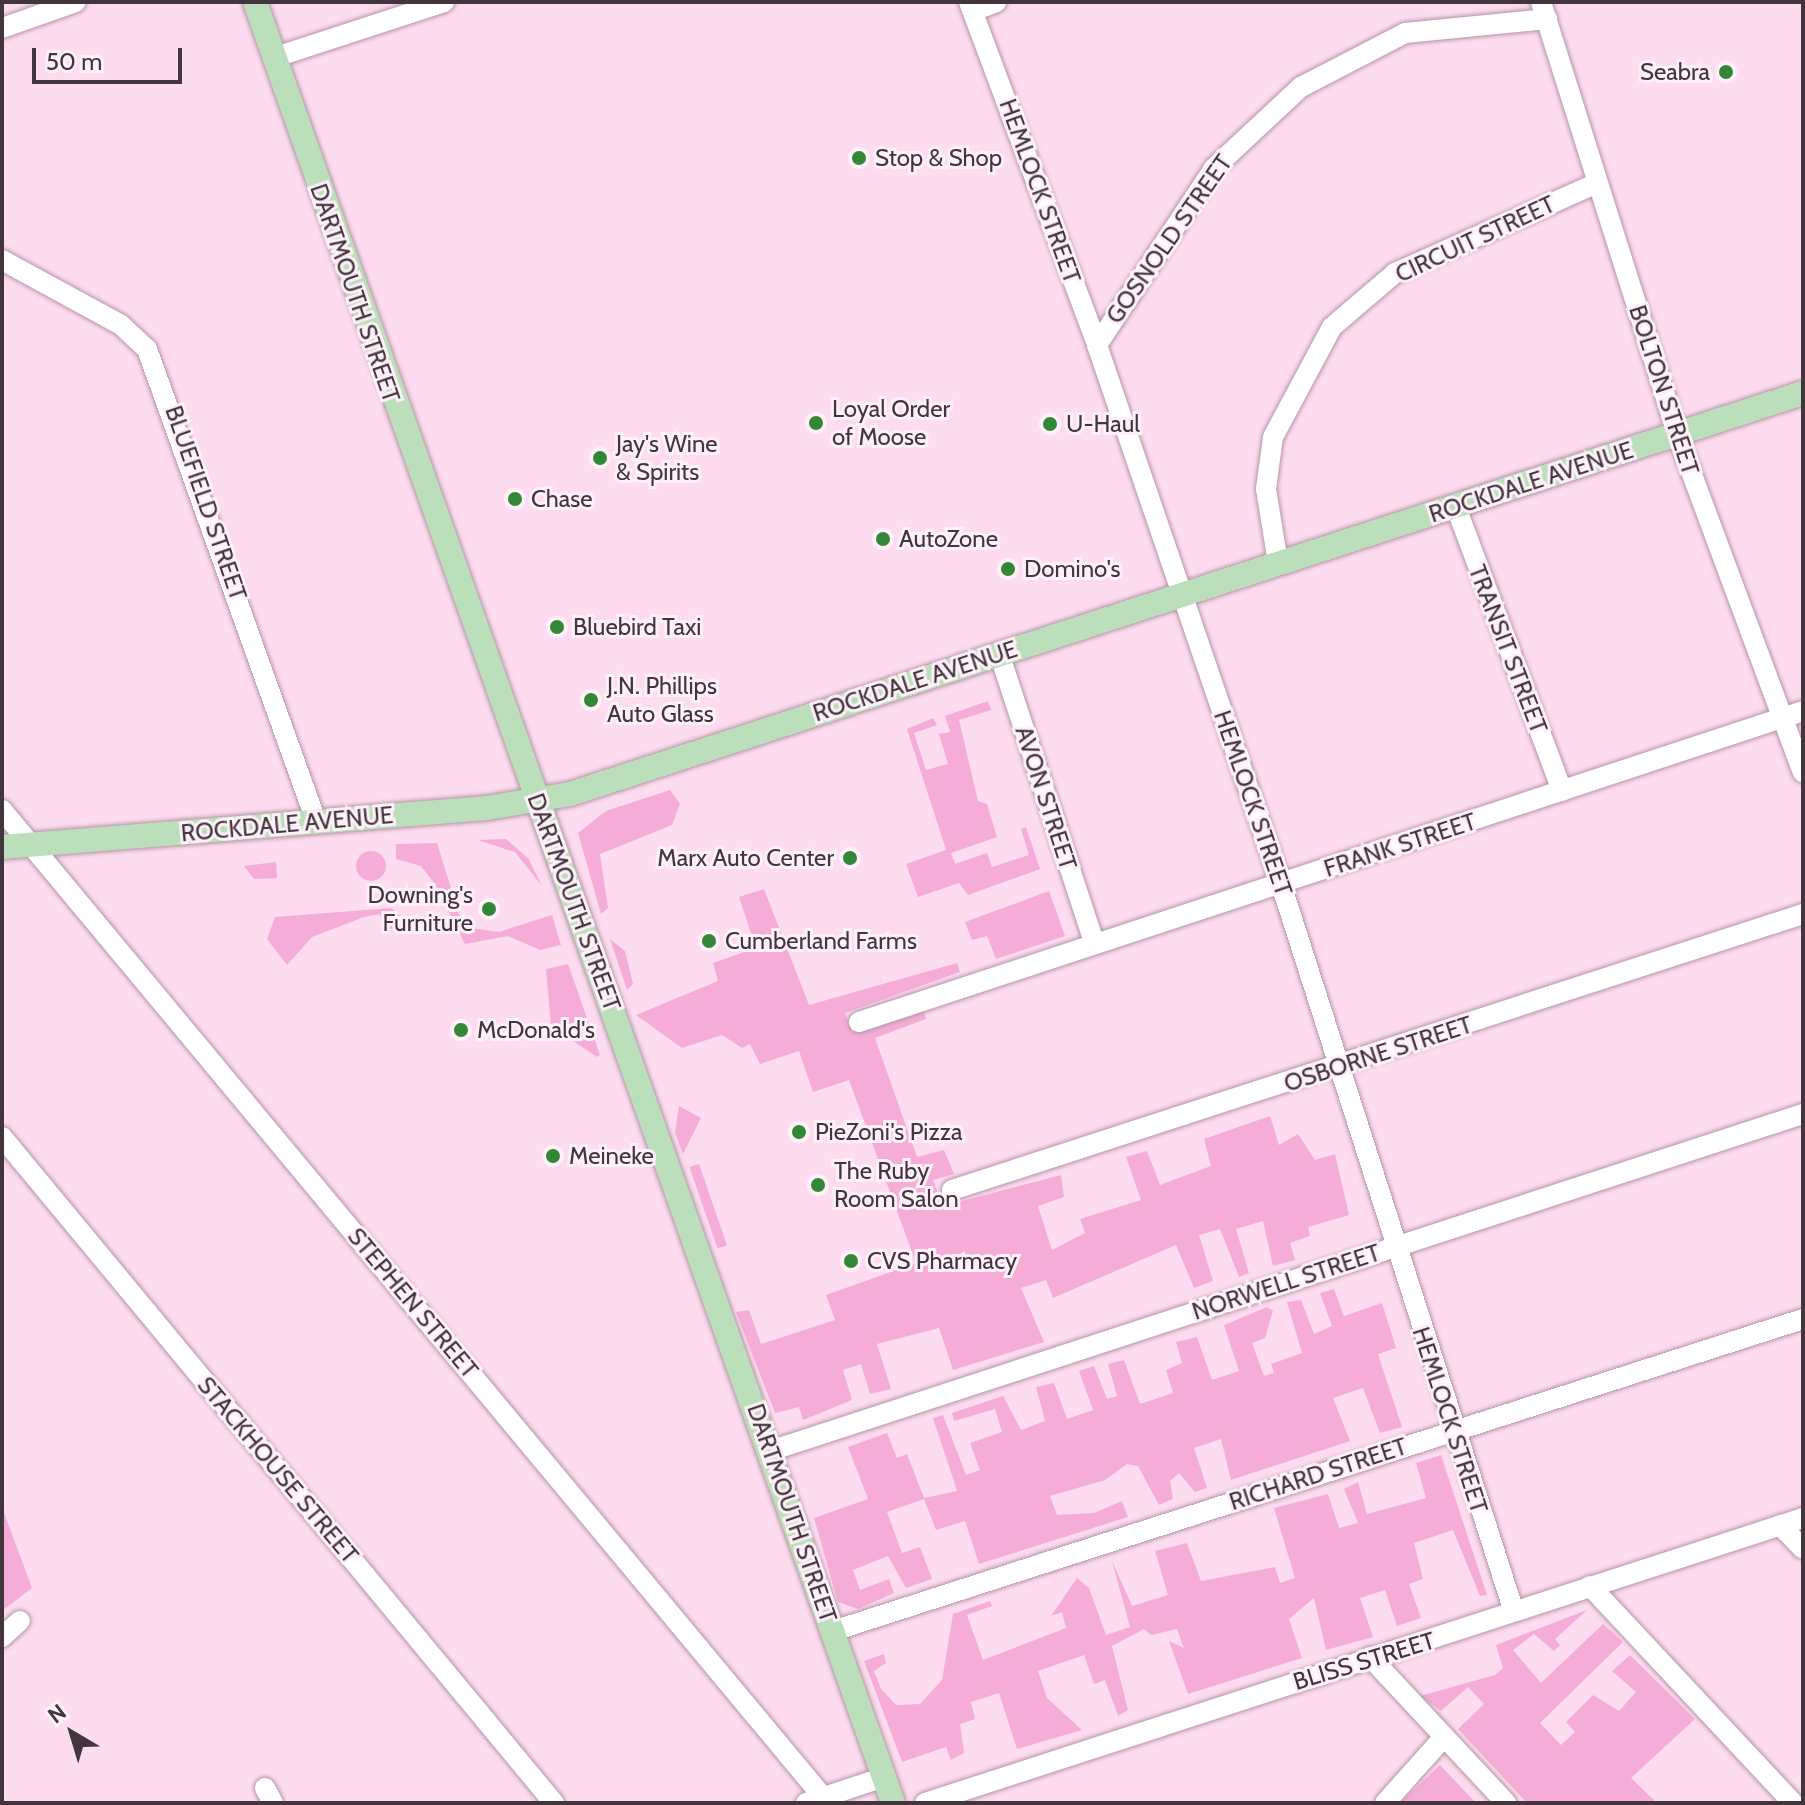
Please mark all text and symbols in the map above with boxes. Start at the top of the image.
scale bar [36,32,186,82]
text: 50 m [46,47,102,76]
place label: Seabra [1640,58,1710,86]
marker: Seabra [1717,63,1735,81]
street label: HEMLOCK STREET [993,95,1087,287]
place label: Stop & Shop [875,144,1002,172]
marker: Stop & Shop [850,149,868,167]
street label: GOSNOLD STREET [1100,149,1238,329]
street label: DARTMOUTH STREET [304,180,406,406]
street label: CIRCUIT STREET [1391,189,1559,289]
street label: BOLTON STREET [1623,301,1705,479]
place label: Loyal Order of Moose [832,395,950,451]
street label: BLUEFIELD STREET [159,402,253,604]
place label: U-Haul [1066,410,1140,438]
marker: Loyal Order of Moose [807,414,825,432]
marker: U-Haul [1041,415,1059,433]
place label: Jay's Wine & Spirits [616,430,718,486]
street label: ROCKDALE AVENUE [1425,435,1637,529]
marker: Jay's Wine & Spirits [591,449,609,467]
place label: Chase [531,485,593,513]
marker: Chase [506,490,524,508]
place label: AutoZone [899,525,998,553]
marker: AutoZone [874,530,892,548]
place label: Domino's [1024,555,1121,583]
marker: Domino's [999,560,1017,578]
street label: TRANSIT STREET [1463,561,1553,737]
place label: Bluebird Taxi [573,613,701,641]
marker: Bluebird Taxi [548,618,566,636]
street label: ROCKDALE AVENUE [809,634,1021,728]
place label: J.N. Phillips Auto Glass [607,672,717,728]
marker: J.N. Phillips Auto Glass [582,691,600,709]
street label: HEMLOCK STREET [1208,707,1298,899]
street label: AVON STREET [1009,723,1083,873]
street label: DARTMOUTH STREET [521,789,627,1015]
street label: ROCKDALE AVENUE [180,800,394,848]
street label: FRANK STREET [1320,807,1480,883]
place label: Marx Auto Center [657,844,834,872]
marker: Marx Auto Center [841,849,859,867]
place label: Downing's Furniture [368,881,473,937]
marker: Downing's Furniture [480,900,498,918]
place label: Cumberland Farms [725,927,917,955]
marker: Cumberland Farms [700,932,718,950]
street label: OSBORNE STREET [1280,1010,1476,1098]
place label: McDonald's [477,1016,595,1044]
marker: McDonald's [452,1021,470,1039]
place label: PieZoni's Pizza [815,1118,963,1146]
marker: PieZoni's Pizza [790,1123,808,1141]
place label: Meineke [569,1142,654,1170]
marker: Meineke [544,1147,562,1165]
place label: The Ruby Room Salon [834,1157,959,1213]
marker: The Ruby Room Salon [809,1176,827,1194]
street label: STEPHEN STREET [342,1222,484,1384]
street label: NORWELL STREET [1188,1238,1384,1326]
place label: CVS Pharmacy [867,1247,1017,1275]
marker: CVS Pharmacy [842,1252,860,1270]
street label: HEMLOCK STREET [1406,1323,1494,1517]
street label: STACKHOUSE STREET [192,1371,364,1569]
street label: DARTMOUTH STREET [741,1400,843,1626]
street label: RICHARD STREET [1226,1432,1410,1516]
street label: BLISS STREET [1290,1626,1438,1696]
north arrow [32,1693,112,1773]
text: N [42,1698,71,1729]

